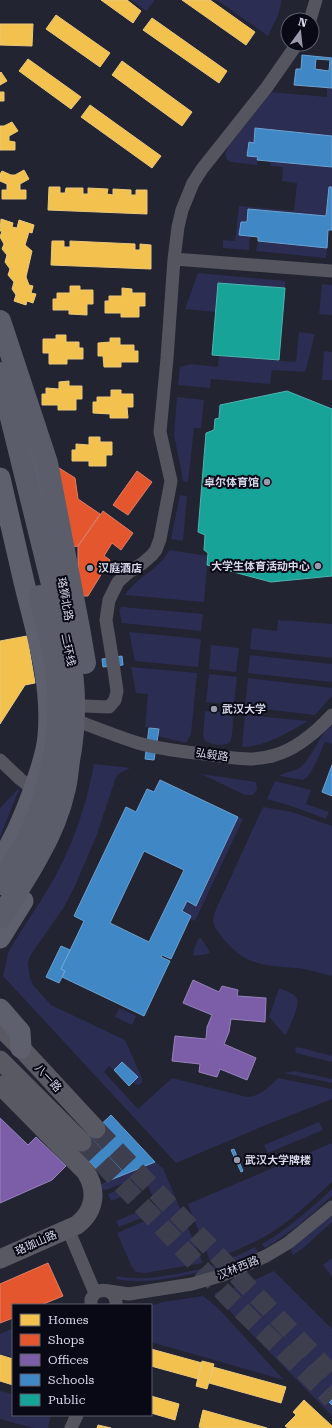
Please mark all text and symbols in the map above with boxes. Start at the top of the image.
north arrow [280,12,320,52]
text: N [297,15,309,30]
place label: 卓尔体育馆 [204,476,259,489]
marker: 卓尔体育馆 [262,477,272,487]
place label: 大学生体育活动中心 [211,560,310,573]
marker: 大学生体育活动中心 [313,561,323,571]
place label: 汉庭酒店 [98,562,142,575]
marker: 汉庭酒店 [85,563,95,573]
street label: 珞狮北路 [55,576,75,622]
street label: 二环线 [58,633,78,667]
place label: 武汉大学 [222,703,266,716]
marker: 武汉大学 [209,704,219,714]
street label: 弘毅路 [195,746,229,764]
street label: 八一路 [32,1061,64,1095]
place label: 武汉大学牌楼 [245,1154,311,1167]
marker: 武汉大学牌楼 [232,1155,242,1165]
street label: 珞珈山路 [13,1228,59,1258]
street label: 汉林西路 [215,1254,261,1282]
legend [12,1304,152,1416]
text: Homes [48,1313,89,1327]
text: Shops [48,1333,84,1347]
text: Offices [48,1353,89,1367]
text: Schools [48,1373,95,1387]
text: Public [48,1393,86,1407]

